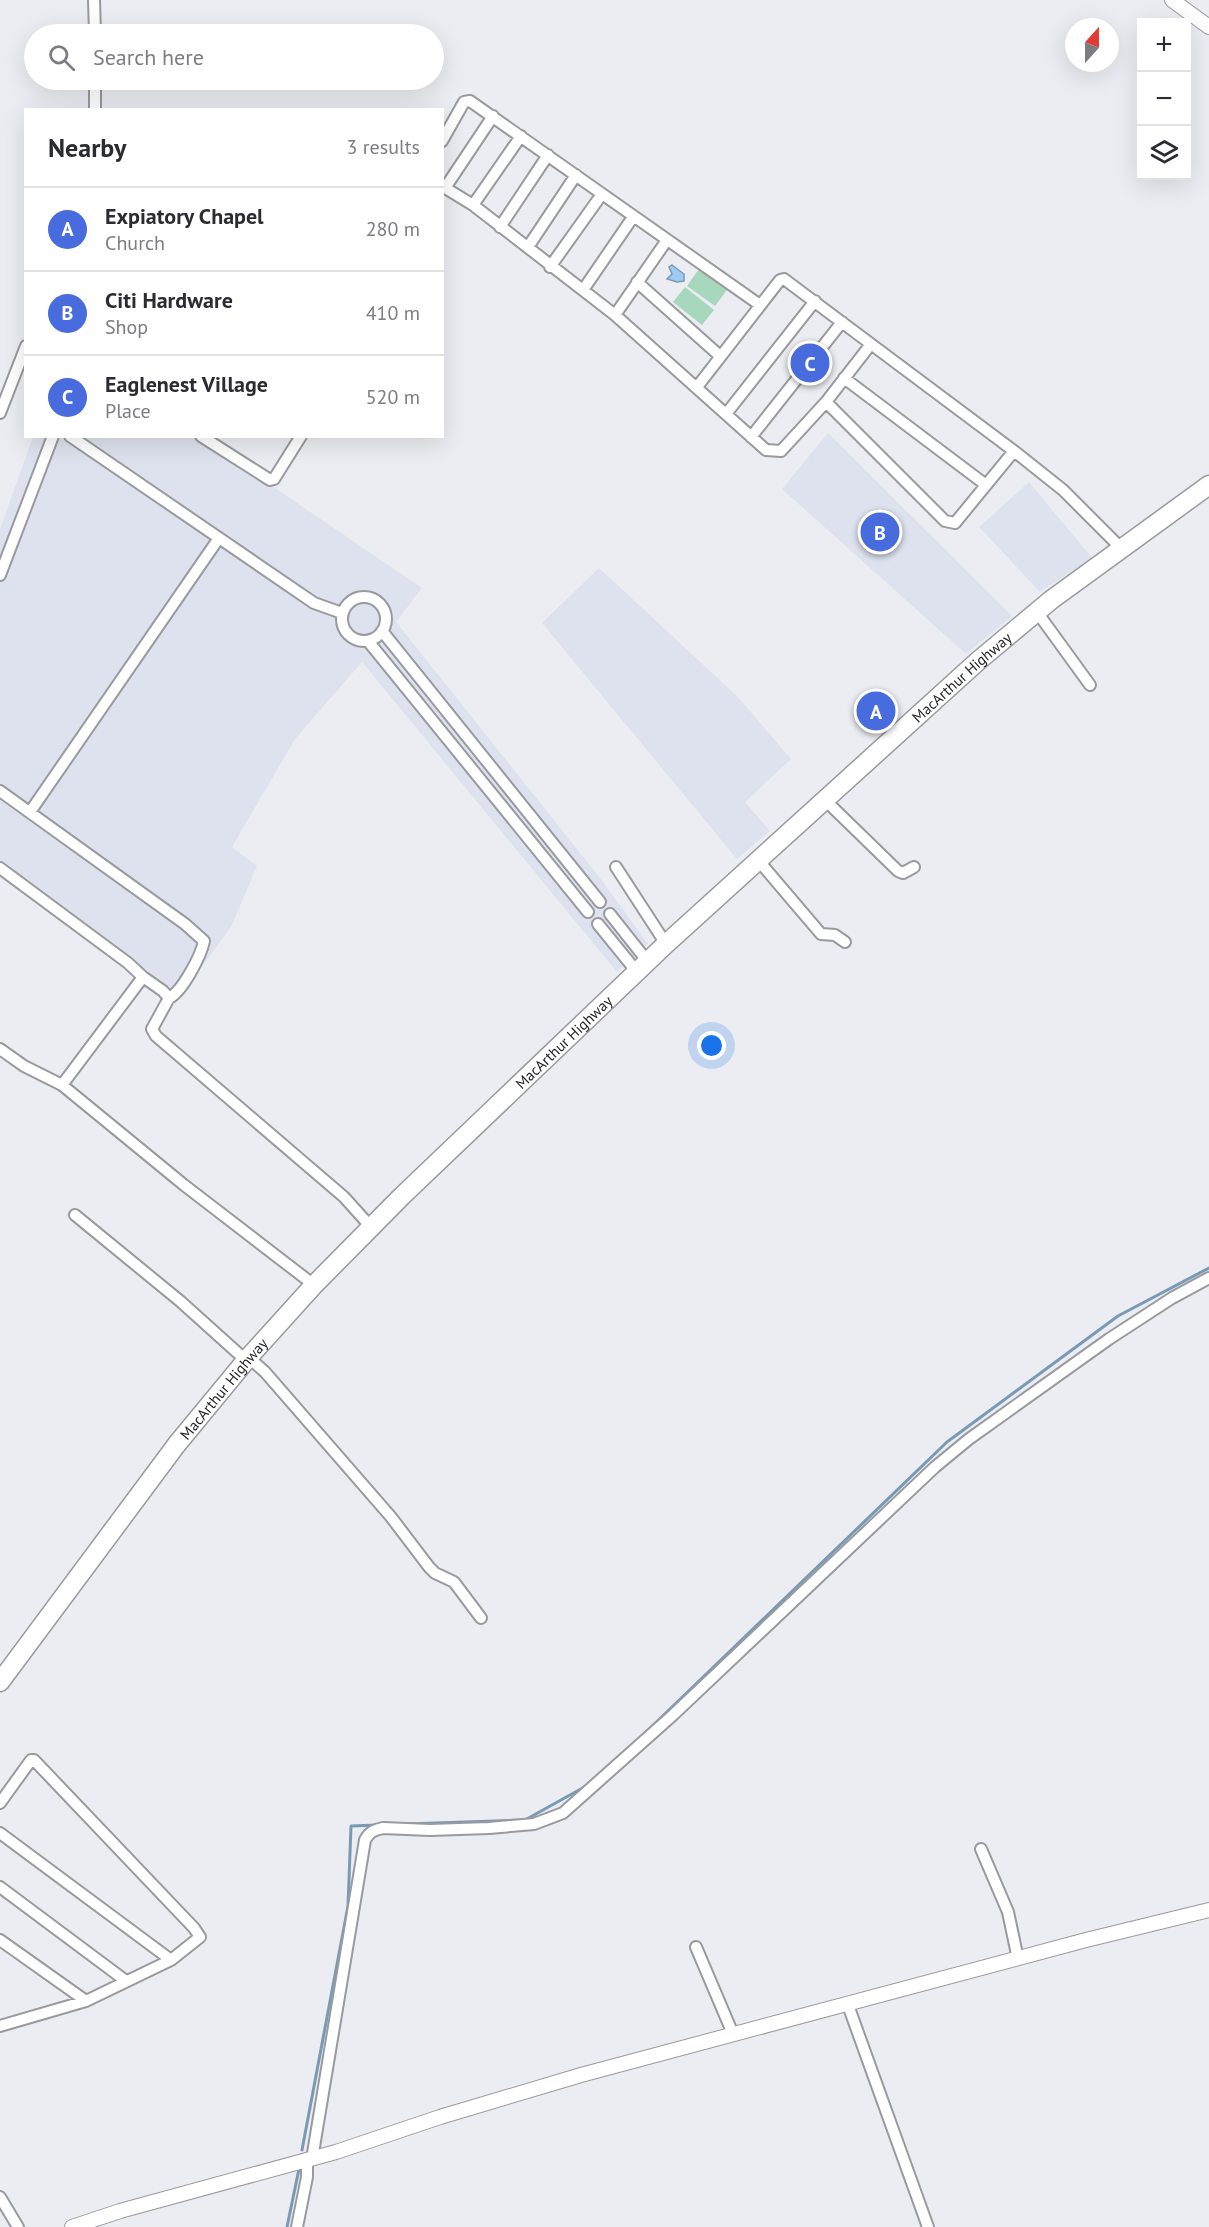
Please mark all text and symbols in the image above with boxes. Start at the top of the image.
north arrow [1065,18,1119,72]
map controls [1137,18,1191,180]
button: + [1137,18,1191,72]
search box [24,24,444,90]
icon: search [45,41,78,74]
text: Search here [93,43,204,71]
button: − [1137,72,1191,126]
button: layers [1137,126,1191,180]
text: Nearby [48,131,126,164]
text: 3 results [347,134,420,160]
text: Expiatory Chapel [105,202,264,230]
text: A [61,216,74,242]
text: 280 m [366,216,420,242]
text: Church [105,230,165,256]
text: Citi Hardware [105,286,233,314]
text: B [62,300,73,326]
text: 410 m [366,300,420,326]
text: Shop [105,314,148,340]
pin: C [790,340,830,386]
text: Eaglenest Village [105,370,268,398]
text: C [62,384,73,410]
text: 520 m [366,384,420,410]
text: Place [105,398,151,424]
pin: B [860,510,900,554]
street label: MacArthur Highway [908,628,1015,726]
pin: A [856,688,896,734]
street label: MacArthur Highway [511,991,616,1092]
your location [697,1031,726,1060]
street label: MacArthur Highway [175,1334,271,1443]

